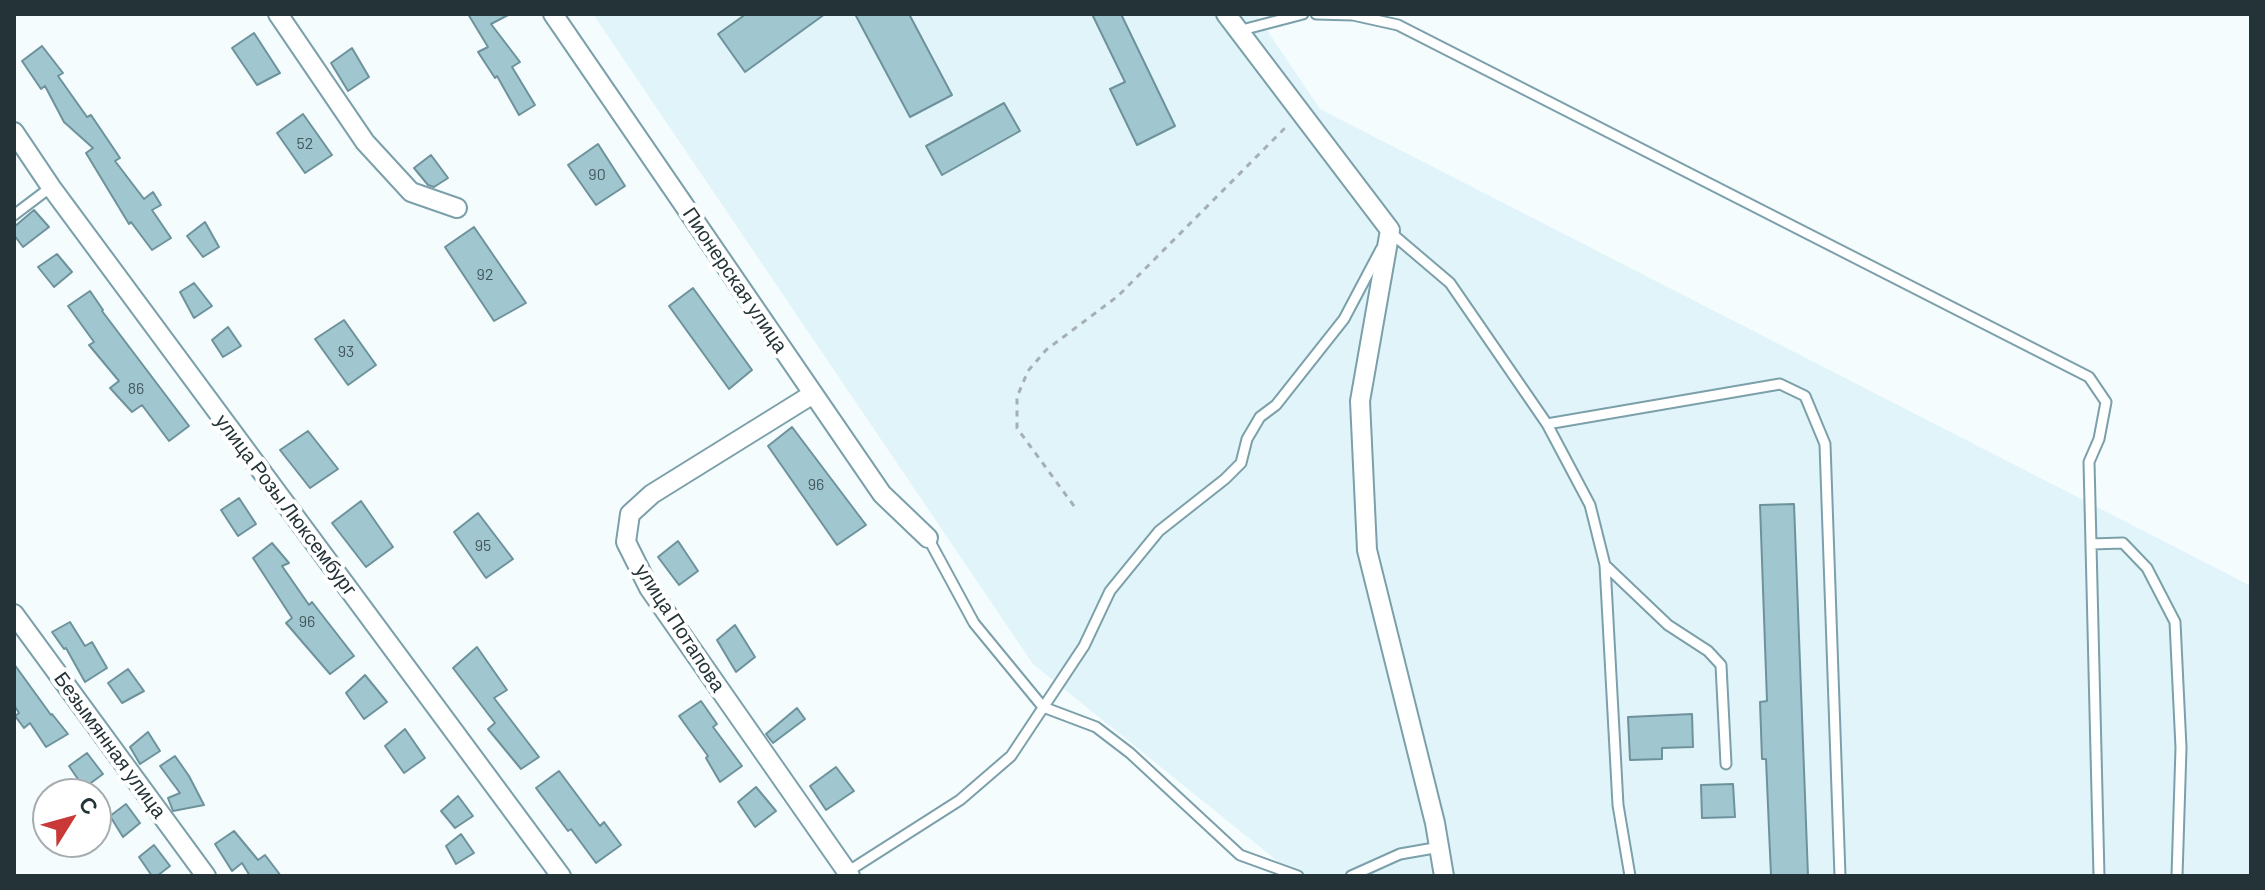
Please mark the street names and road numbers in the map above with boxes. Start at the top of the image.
street label: Пионерская улица [677,203,793,357]
street label: улица Розы Люксембург [210,410,362,600]
street label: улица Потапова [630,560,730,696]
street label: Безымянная улица [49,667,171,823]

